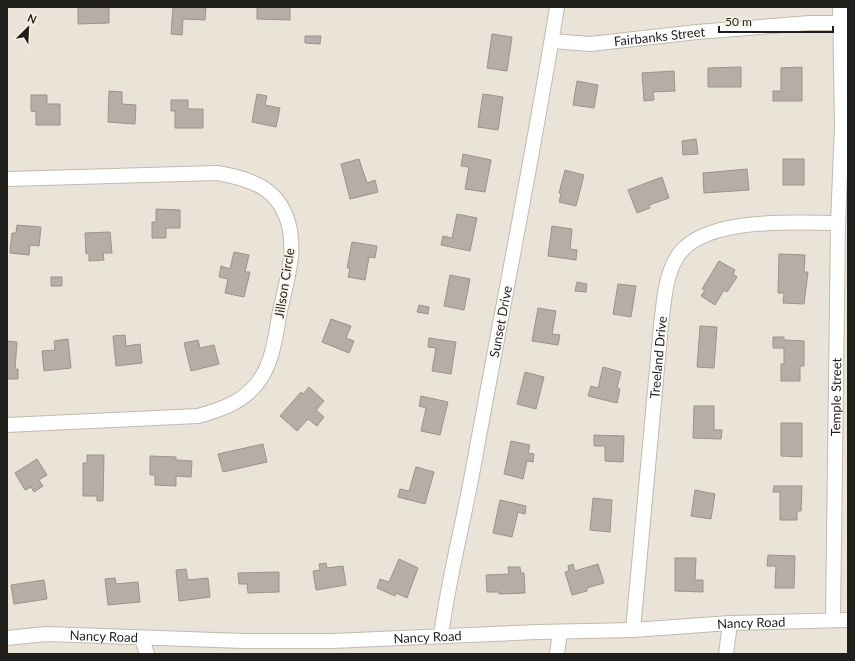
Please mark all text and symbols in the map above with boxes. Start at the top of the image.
north arrow [8,8,48,48]
scale bar [719,8,833,34]
text: N [26,11,39,26]
text: 50 m [725,14,752,29]
street label: Fairbanks Street [613,23,706,49]
street label: Jillson Circle [271,247,297,319]
street label: Sunset Drive [486,284,515,359]
street label: Treeland Drive [646,315,670,399]
street label: Temple Street [827,357,844,436]
street label: Nancy Road [717,614,786,632]
street label: Nancy Road [69,627,138,645]
street label: Nancy Road [393,627,462,646]

